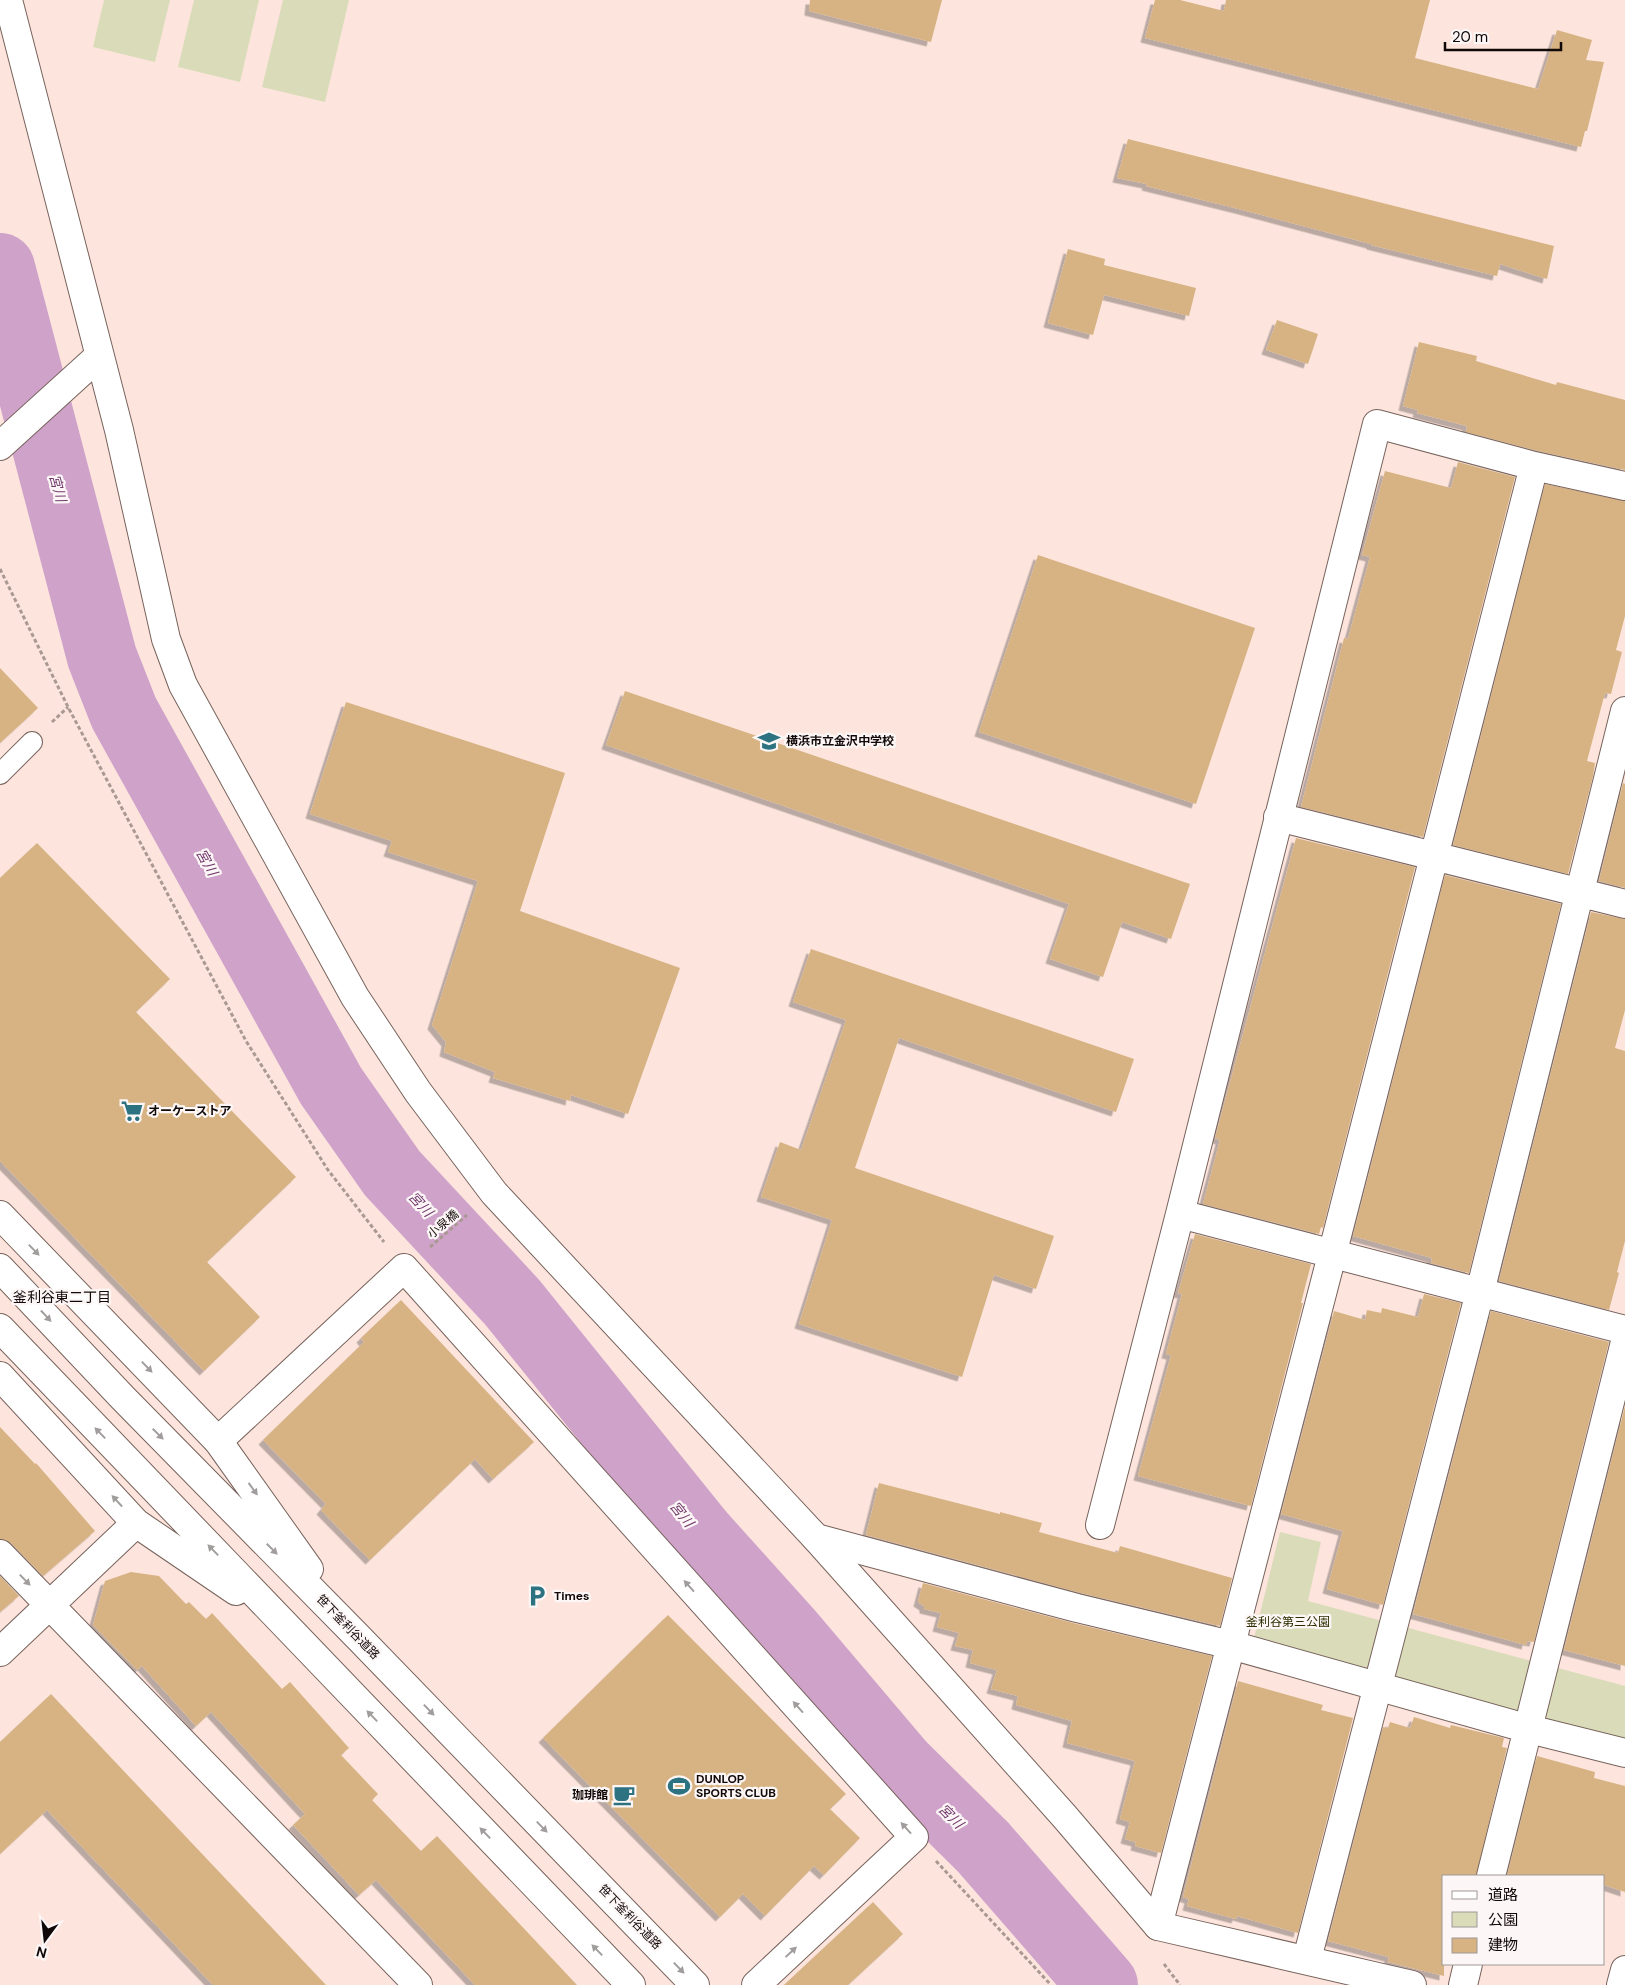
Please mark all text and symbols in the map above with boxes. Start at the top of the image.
scale bar [1445,20,1561,52]
text: 20 m [1452,27,1488,47]
water label: 宮川 [46,472,71,506]
school or university icon: 横浜市立金沢中学校 [756,728,782,754]
place label: 横浜市立金沢中学校 [786,733,894,749]
water label: 宮川 [192,845,223,880]
supermarket icon: オーケーストア [119,1098,145,1124]
place label: オーケーストア [148,1103,231,1119]
water label: 宮川 [405,1188,438,1222]
street label: 小泉橋 [424,1206,462,1242]
one-way arrow [28,1244,40,1256]
district label: 釜利谷東二丁目 [13,1288,111,1306]
one-way arrow [40,1310,52,1322]
one-way arrow [141,1361,153,1373]
one-way arrow [94,1427,106,1439]
one-way arrow [152,1427,164,1439]
one-way arrow [248,1483,258,1496]
one-way arrow [111,1496,123,1508]
water label: 宮川 [666,1497,699,1532]
one-way arrow [266,1543,278,1555]
one-way arrow [207,1544,219,1556]
one-way arrow [18,1573,30,1585]
one-way arrow [684,1580,695,1593]
parking icon: Times [524,1583,550,1609]
place label: Times [554,1588,589,1604]
street label: 笹下釜利谷道路 [313,1591,383,1663]
park label: 釜利谷第三公園 [1246,1614,1330,1630]
one-way arrow [792,1701,804,1713]
one-way arrow [423,1704,435,1716]
one-way arrow [366,1710,378,1722]
place label: DUNLOP SPORTS CLUB [696,1771,776,1801]
sports icon: DUNLOP SPORTS CLUB [666,1773,692,1799]
cafe icon: 珈琲館 [611,1782,637,1808]
place label: 珈琲館 [572,1787,608,1803]
water label: 宮川 [935,1800,969,1834]
one-way arrow [536,1820,548,1832]
one-way arrow [901,1821,912,1834]
one-way arrow [479,1827,491,1839]
legend [1442,1875,1605,1965]
street label: 笹下釜利谷道路 [595,1881,665,1953]
text: 道路 [1488,1885,1518,1905]
text: 公園 [1488,1910,1518,1930]
north arrow [20,1915,70,1965]
text: 建物 [1488,1935,1518,1955]
text: N [34,1943,49,1963]
one-way arrow [591,1944,603,1956]
one-way arrow [785,1946,797,1958]
one-way arrow [673,1962,685,1974]

